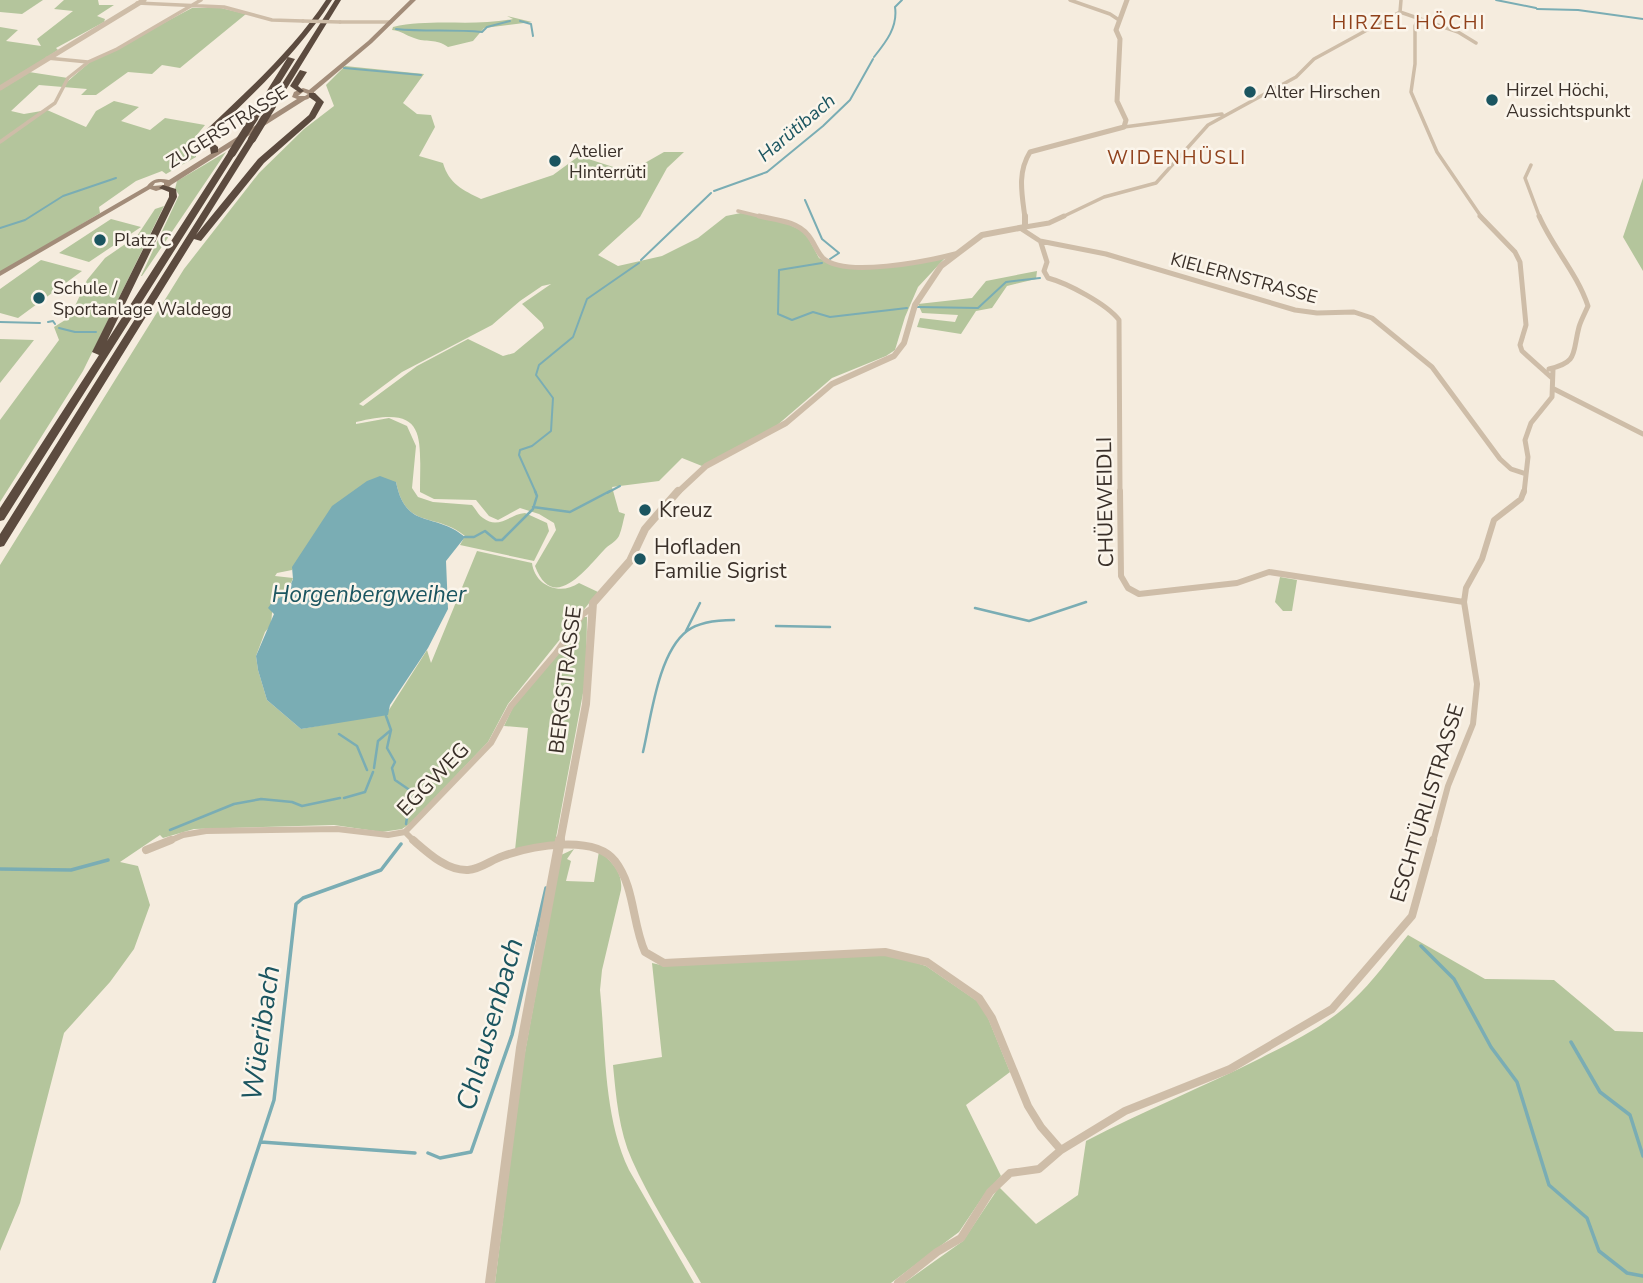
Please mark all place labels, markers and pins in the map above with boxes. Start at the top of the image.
place label: Hirzel Höchi, Aussichtspunkt [1506,78,1631,123]
place label: Alter Hirschen [1264,80,1380,104]
marker: Alter Hirschen [1242,84,1258,100]
marker: Hirzel Höchi, Aussichtspunkt [1484,92,1500,108]
place label: Atelier Hinterrüti [569,139,646,184]
marker: Atelier Hinterrüti [547,153,563,169]
place label: Platz C [114,228,172,252]
marker: Platz C [92,232,108,248]
place label: Schule / Sportanlage Waldegg [53,276,232,321]
marker: Schule / Sportanlage Waldegg [31,290,47,306]
place label: Kreuz [659,496,712,524]
marker: Kreuz [637,502,653,518]
place label: Hofladen Familie Sigrist [654,533,787,585]
marker: Hofladen Familie Sigrist [632,551,648,567]

